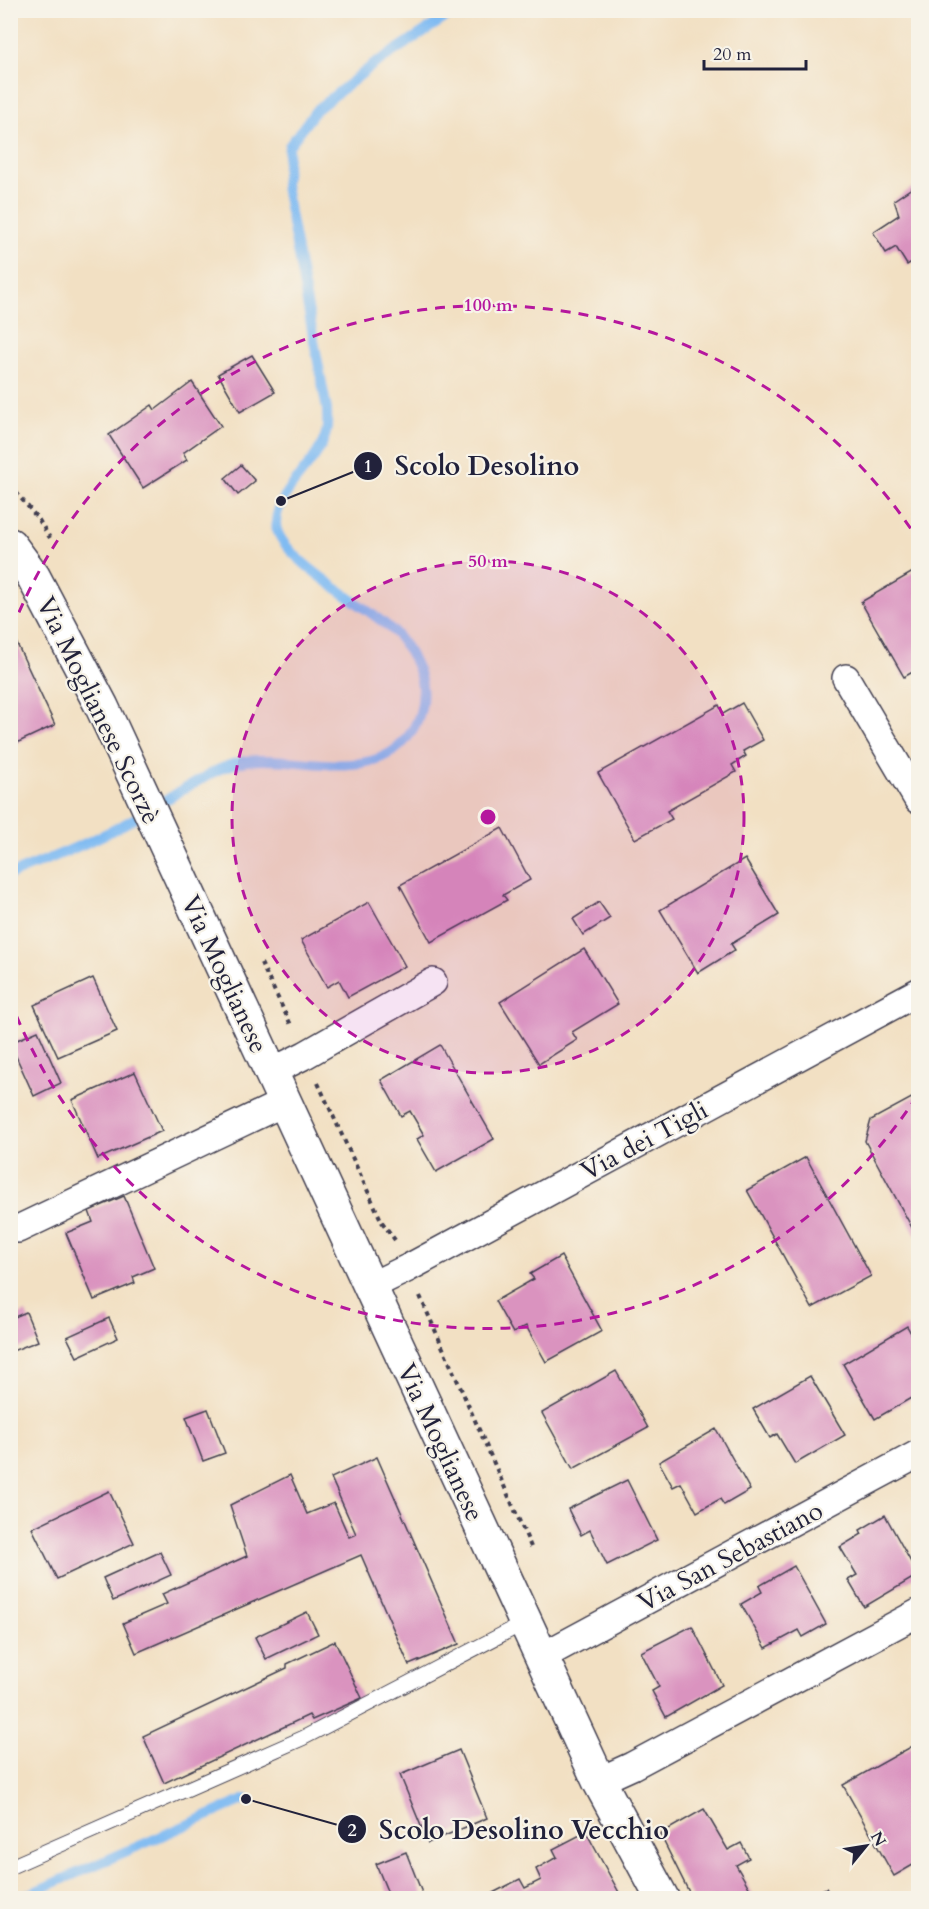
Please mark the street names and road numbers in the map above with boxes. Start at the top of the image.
street label: Via Moglianese Scorzè [28,591,169,830]
street label: Via Moglianese [173,890,276,1059]
street label: Via dei Tigli [574,1092,714,1189]
street label: Via Moglianese [389,1358,492,1527]
street label: Via San Sebastiano [632,1493,829,1620]

